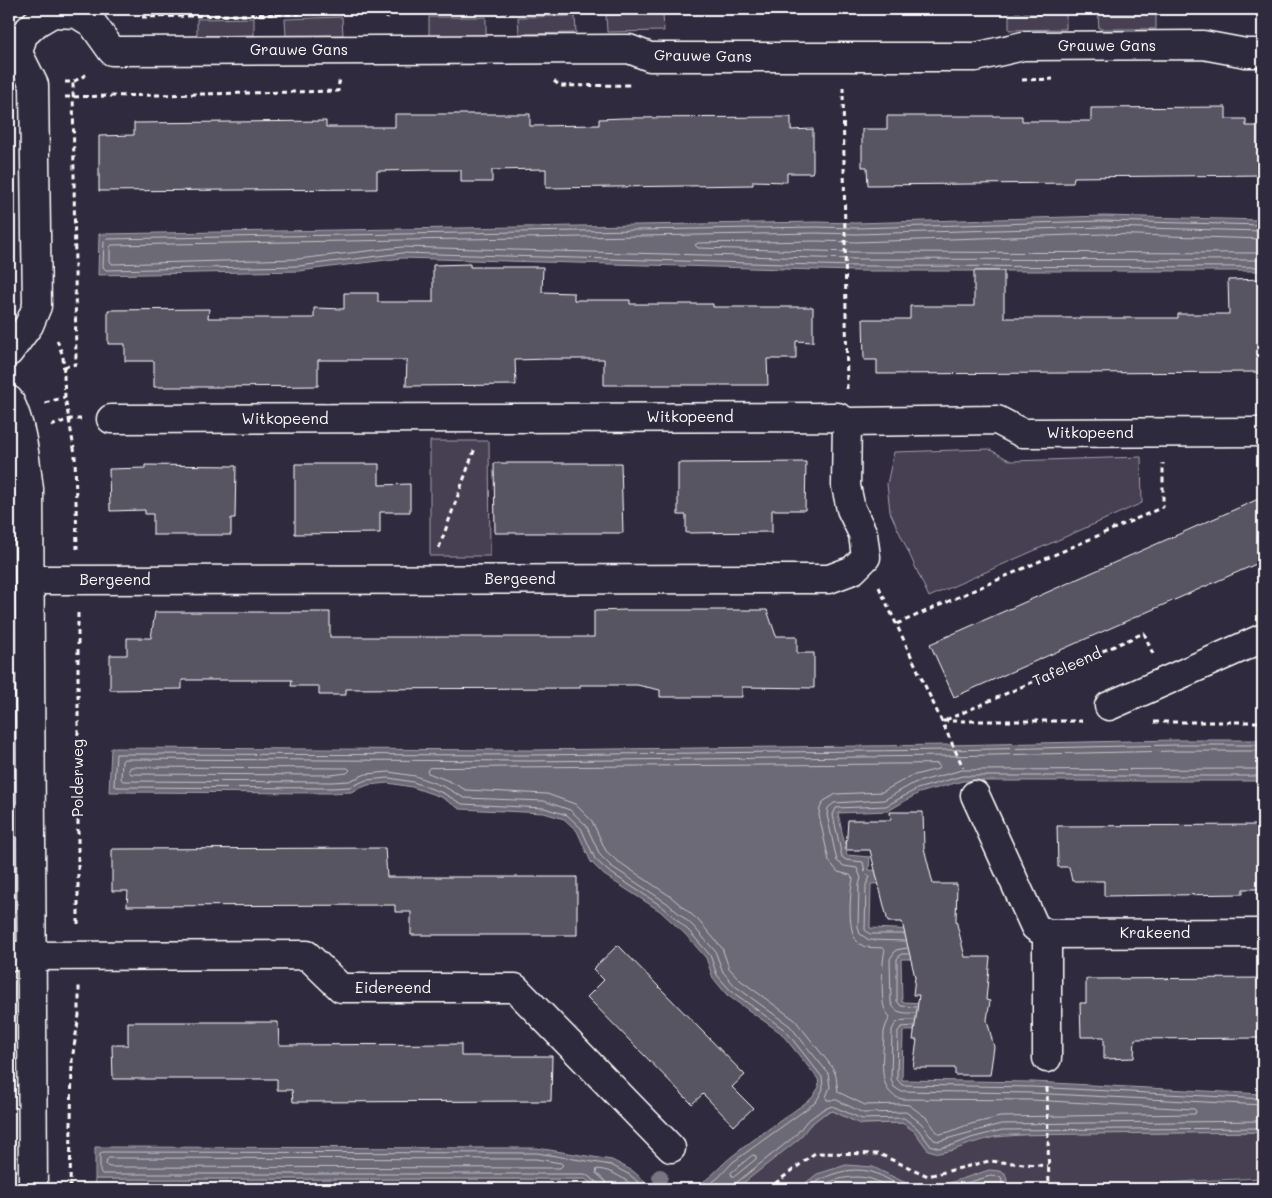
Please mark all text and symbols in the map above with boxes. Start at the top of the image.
street label: Grauwe Gans [1058,35,1156,55]
street label: Grauwe Gans [250,39,348,59]
street label: Grauwe Gans [654,44,752,66]
street label: Witkopeend [647,406,733,426]
street label: Witkopeend [242,408,328,428]
street label: Witkopeend [1047,422,1133,442]
street label: Bergeend [484,568,556,588]
street label: Bergeend [79,569,151,589]
street label: Tafeleend [1029,642,1104,690]
street label: Polderweg [67,739,87,817]
street label: Krakeend [1120,922,1190,942]
street label: Eidereend [355,977,431,997]

